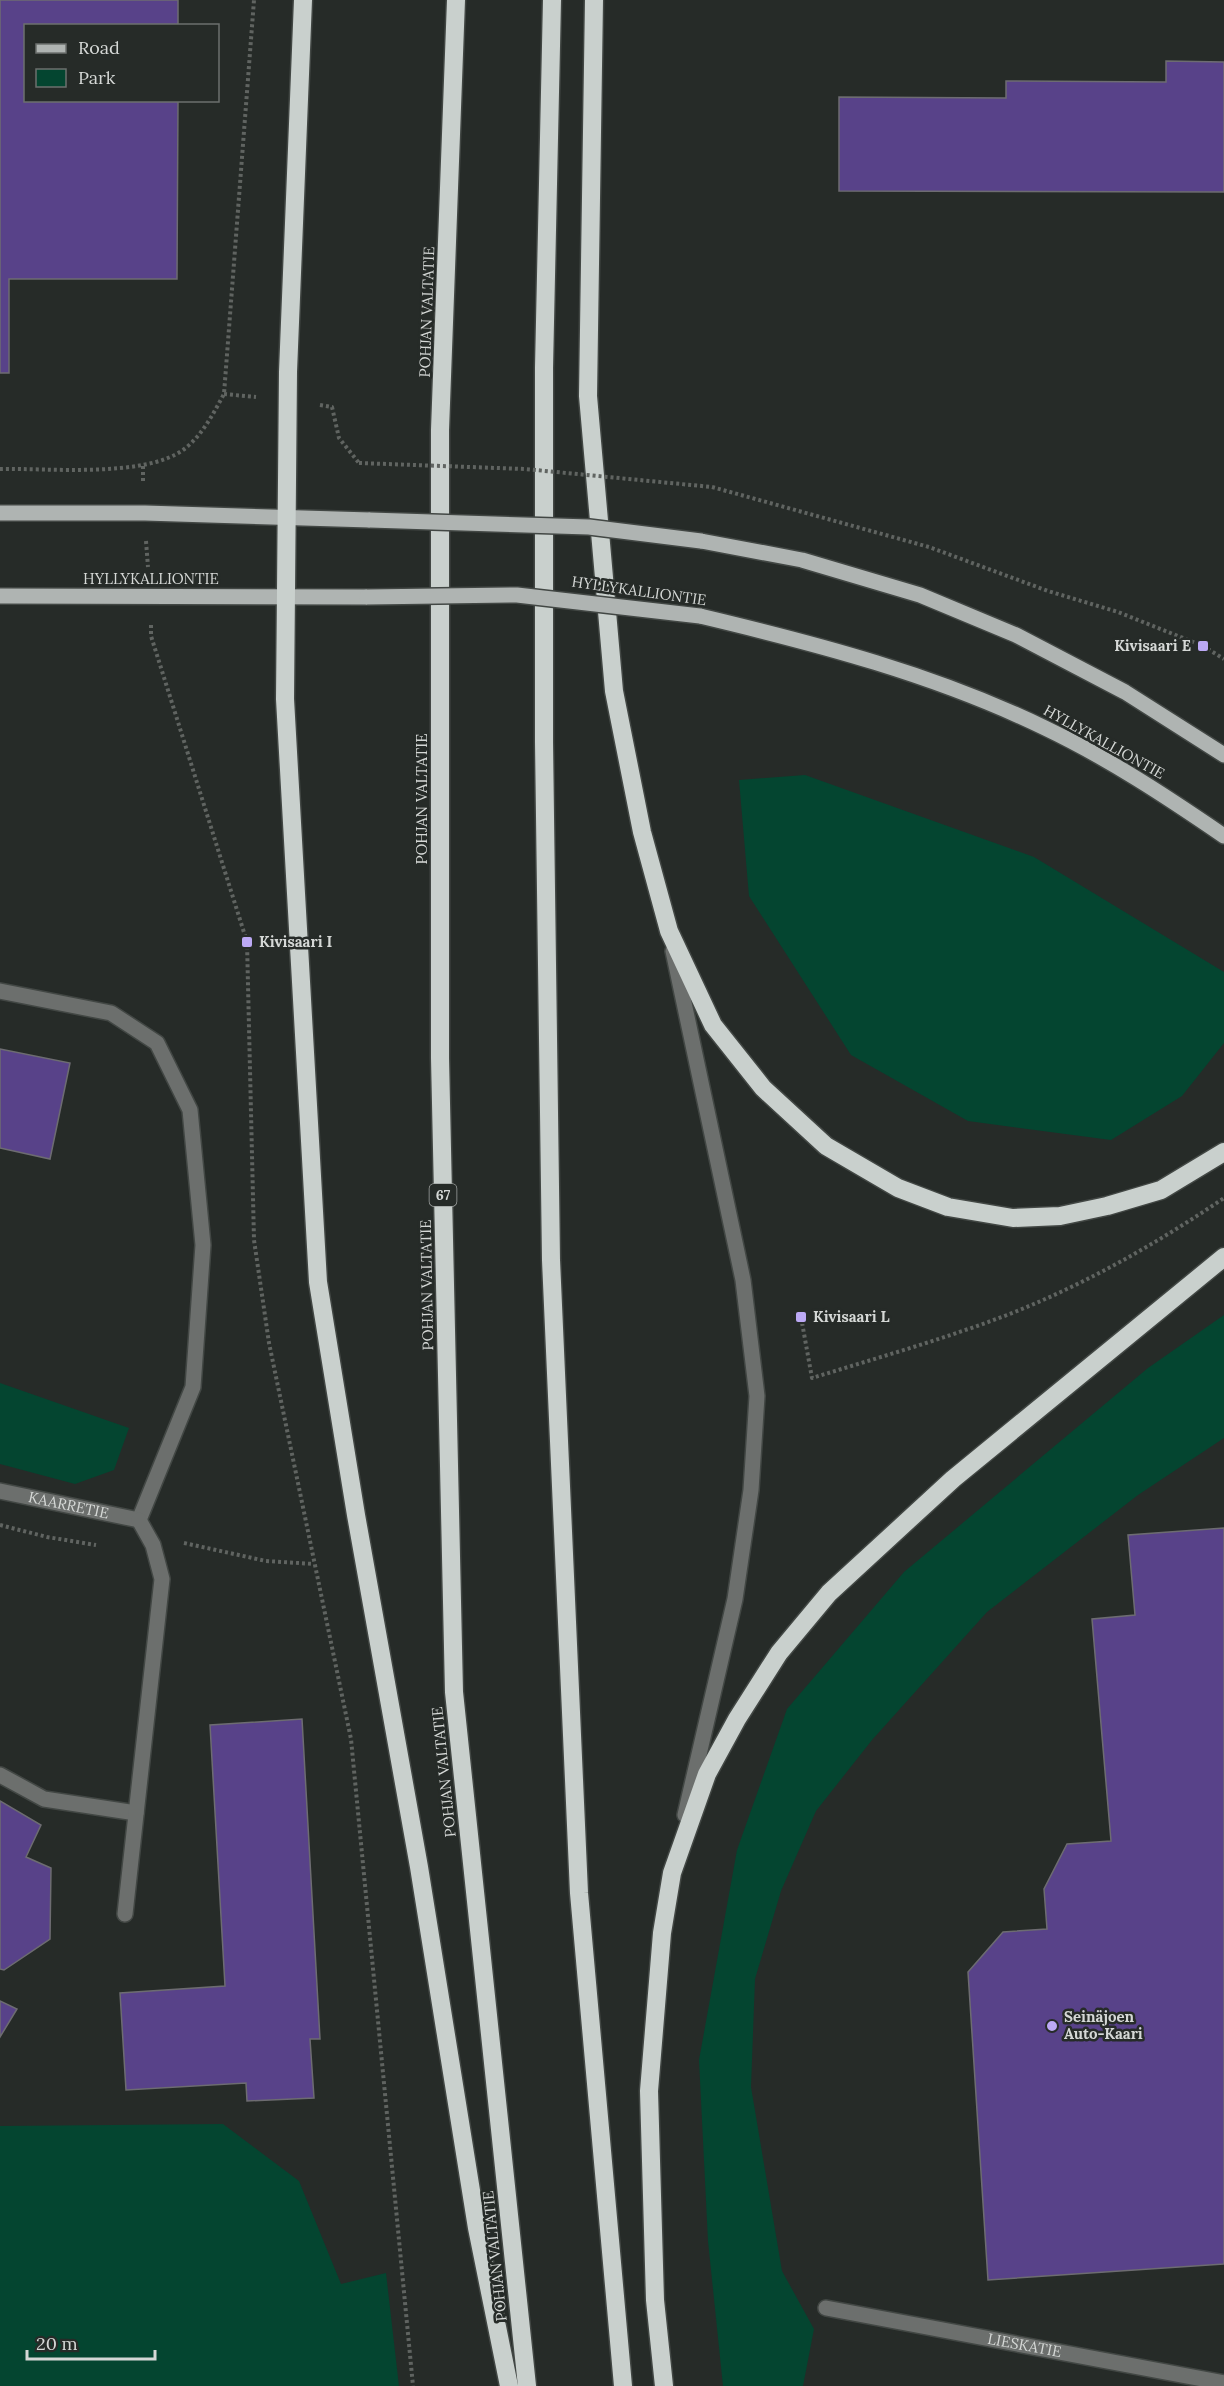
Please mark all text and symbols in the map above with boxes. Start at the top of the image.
legend [24,24,219,102]
text: Road [78,36,120,59]
text: Park [78,66,116,89]
street label: POHJAN VALTATIE [415,246,438,378]
street label: HYLLYKALLIONTIE [83,569,219,588]
street label: HYLLYKALLIONTIE [570,572,708,609]
place label: Kivisaari E [1114,636,1191,655]
marker: Kivisaari E [1196,639,1210,653]
street label: HYLLYKALLIONTIE [1040,700,1168,783]
street label: POHJAN VALTATIE [412,733,431,865]
place label: Kivisaari I [259,932,333,951]
marker: Kivisaari I [240,935,254,949]
road number: 67 [430,1184,456,1206]
street label: POHJAN VALTATIE [416,1219,437,1351]
place label: Kivisaari L [813,1307,890,1326]
marker: Kivisaari L [794,1310,808,1324]
street label: KAARRETIE [27,1487,111,1522]
street label: POHJAN VALTATIE [427,1706,460,1838]
place label: Seinäjoen Auto-Kaari [1064,2007,1143,2043]
marker: Seinäjoen Auto-Kaari [1045,2019,1059,2033]
street label: POHJAN VALTATIE [478,2190,511,2322]
scale bar [27,2323,154,2361]
street label: LIESKATIE [986,2329,1063,2361]
text: 20 m [36,2332,78,2355]

